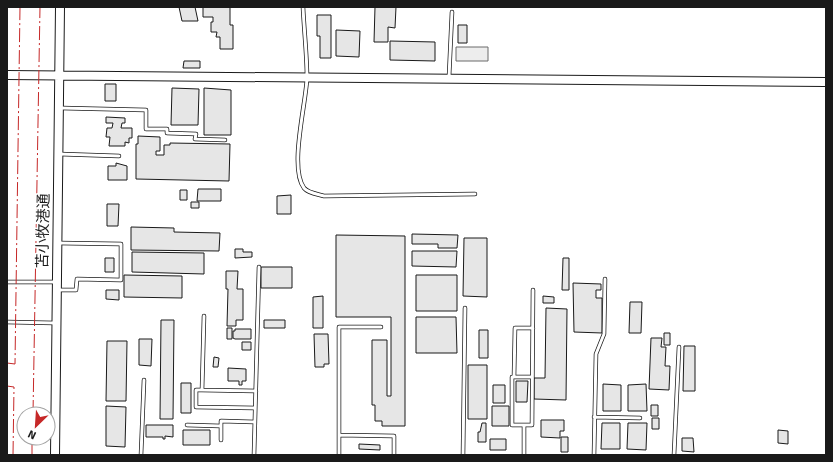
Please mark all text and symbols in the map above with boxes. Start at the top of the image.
street label: 苫小牧港通 [33,193,53,269]
north arrow [16,406,56,446]
text: N [26,427,38,442]

